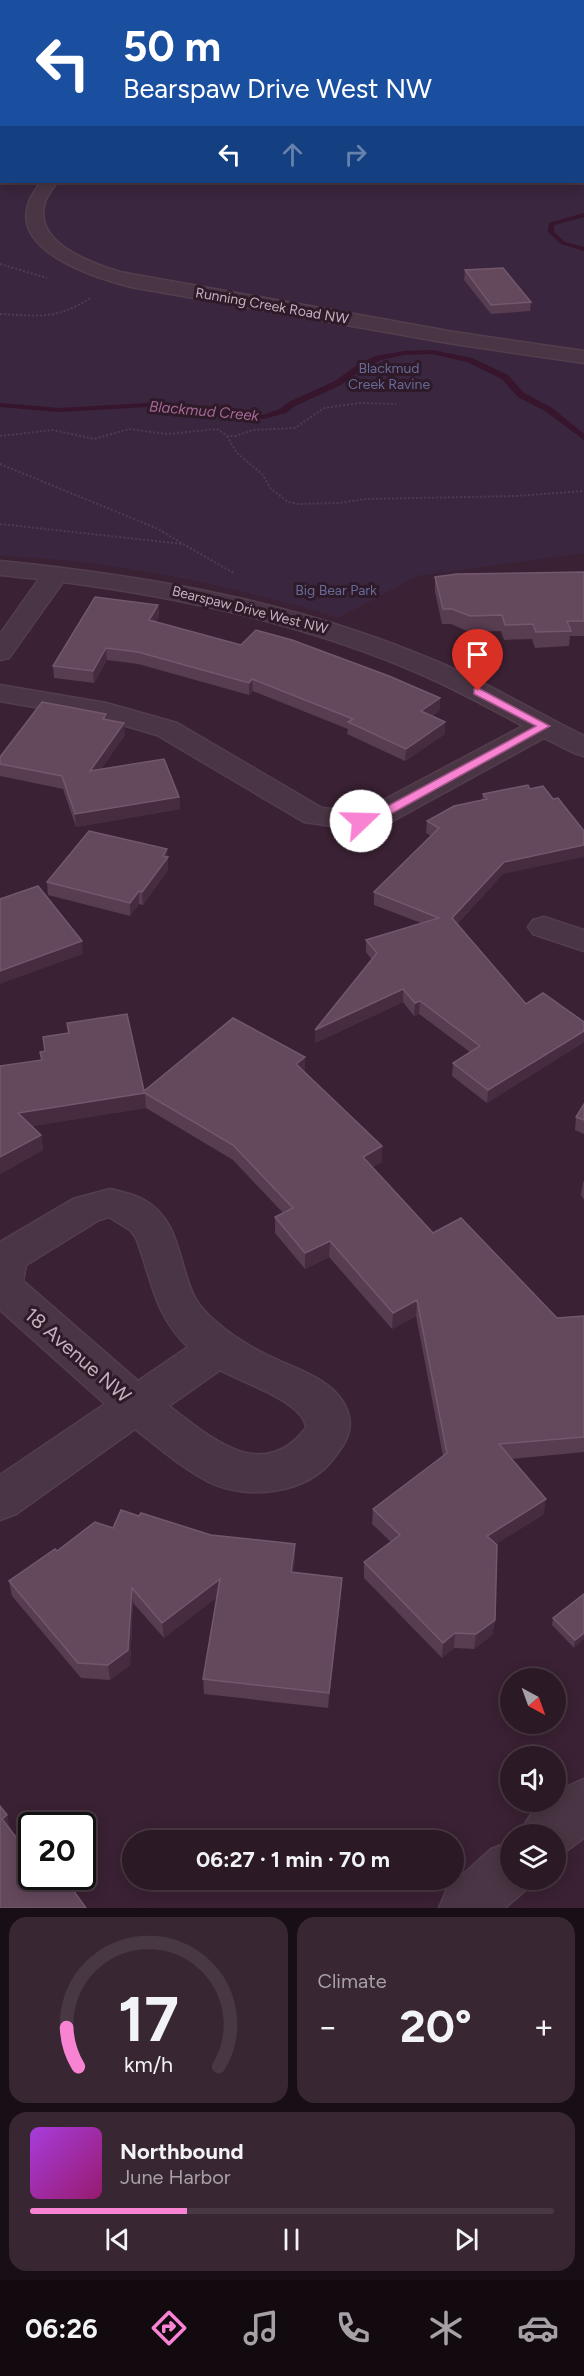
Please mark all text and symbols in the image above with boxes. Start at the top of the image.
text: 50 m [123,21,221,72]
icon: left [24,24,102,102]
text: Bearspaw Drive West NW [123,72,432,105]
icon: left [213,138,246,171]
icon: ahead [276,138,309,171]
icon: right [339,138,372,171]
street label: Running Creek Road NW [194,284,350,328]
park label: Blackmud Creek Ravine [348,360,430,393]
water label: Blackmud Creek [148,397,260,425]
street label: Bearspaw Drive West NW [170,582,330,638]
park label: Big Bear Park [295,582,377,599]
pin [452,629,503,691]
icon: arrive [461,638,494,671]
position arrow [329,789,393,853]
street label: 18 Avenue NW [20,1302,136,1408]
north arrow [500,1668,566,1734]
map controls [500,1668,566,1890]
button: sound [500,1746,566,1812]
speed limit sign: 20 [18,1812,96,1890]
button: layers [500,1824,566,1890]
text: 06:27 · 1 min · 70 m [196,1846,390,1873]
text: Climate [318,1969,387,1993]
text: 17 [118,1982,179,2057]
text: 20° [400,1999,472,2053]
text: − [318,2007,338,2046]
text: + [533,2007,554,2046]
text: km/h [124,2052,173,2077]
text: Northbound [120,2138,244,2165]
text: June Harbor [120,2165,231,2189]
icon: previous [101,2223,134,2256]
icon: pause [275,2223,308,2256]
icon: next [450,2223,483,2256]
icon: directions [148,2307,190,2349]
icon: music [240,2307,282,2349]
icon: phone [332,2307,374,2349]
icon: climate [425,2307,467,2349]
icon: car [517,2307,559,2349]
text: 06:26 [25,2312,98,2345]

